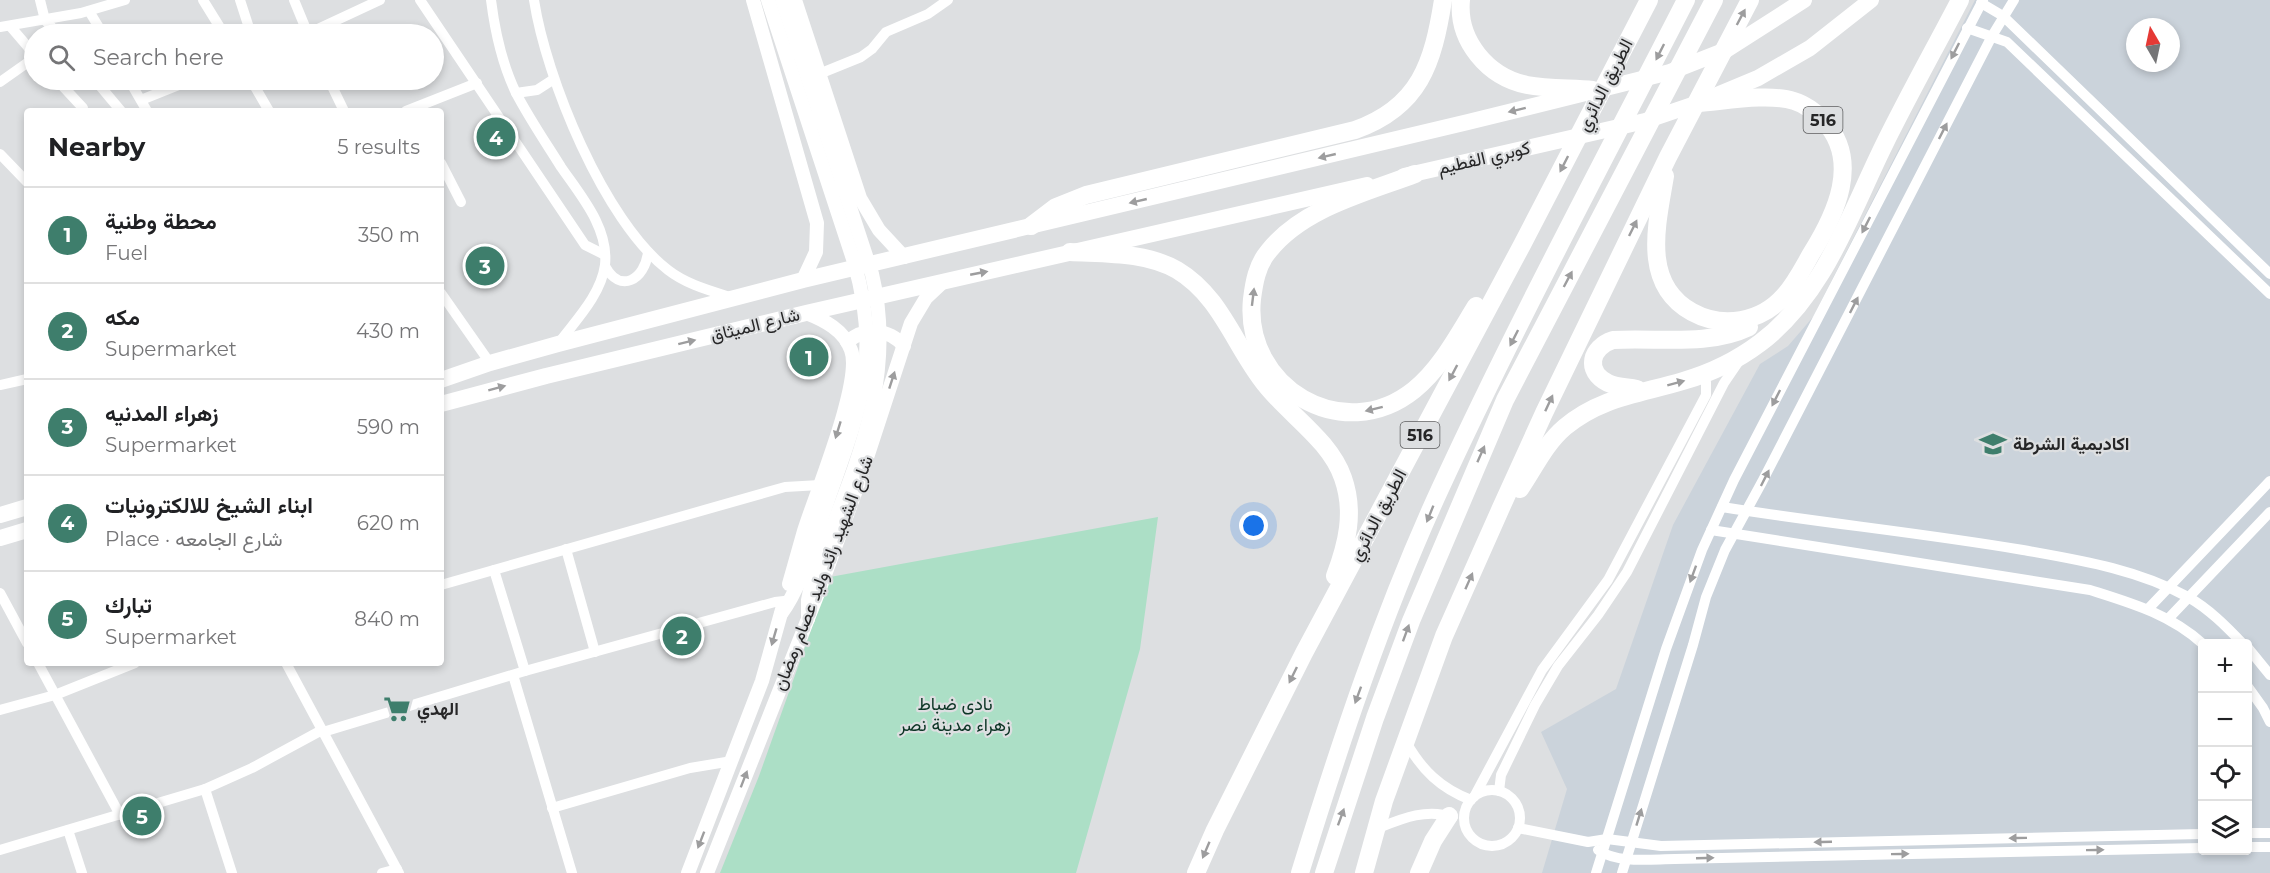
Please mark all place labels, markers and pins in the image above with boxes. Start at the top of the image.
pin: 4 [476,114,516,160]
pin: 3 [466,244,504,288]
pin: 1 [790,334,828,380]
school or university icon: اكاديمية الشرطة [1978,429,2008,459]
place label: اكاديمية الشرطة [2013,433,2130,455]
pin: 2 [662,614,702,658]
supermarket icon: الهدي [382,694,412,724]
place label: الهدي [417,698,459,724]
pin: 5 [122,794,162,838]

